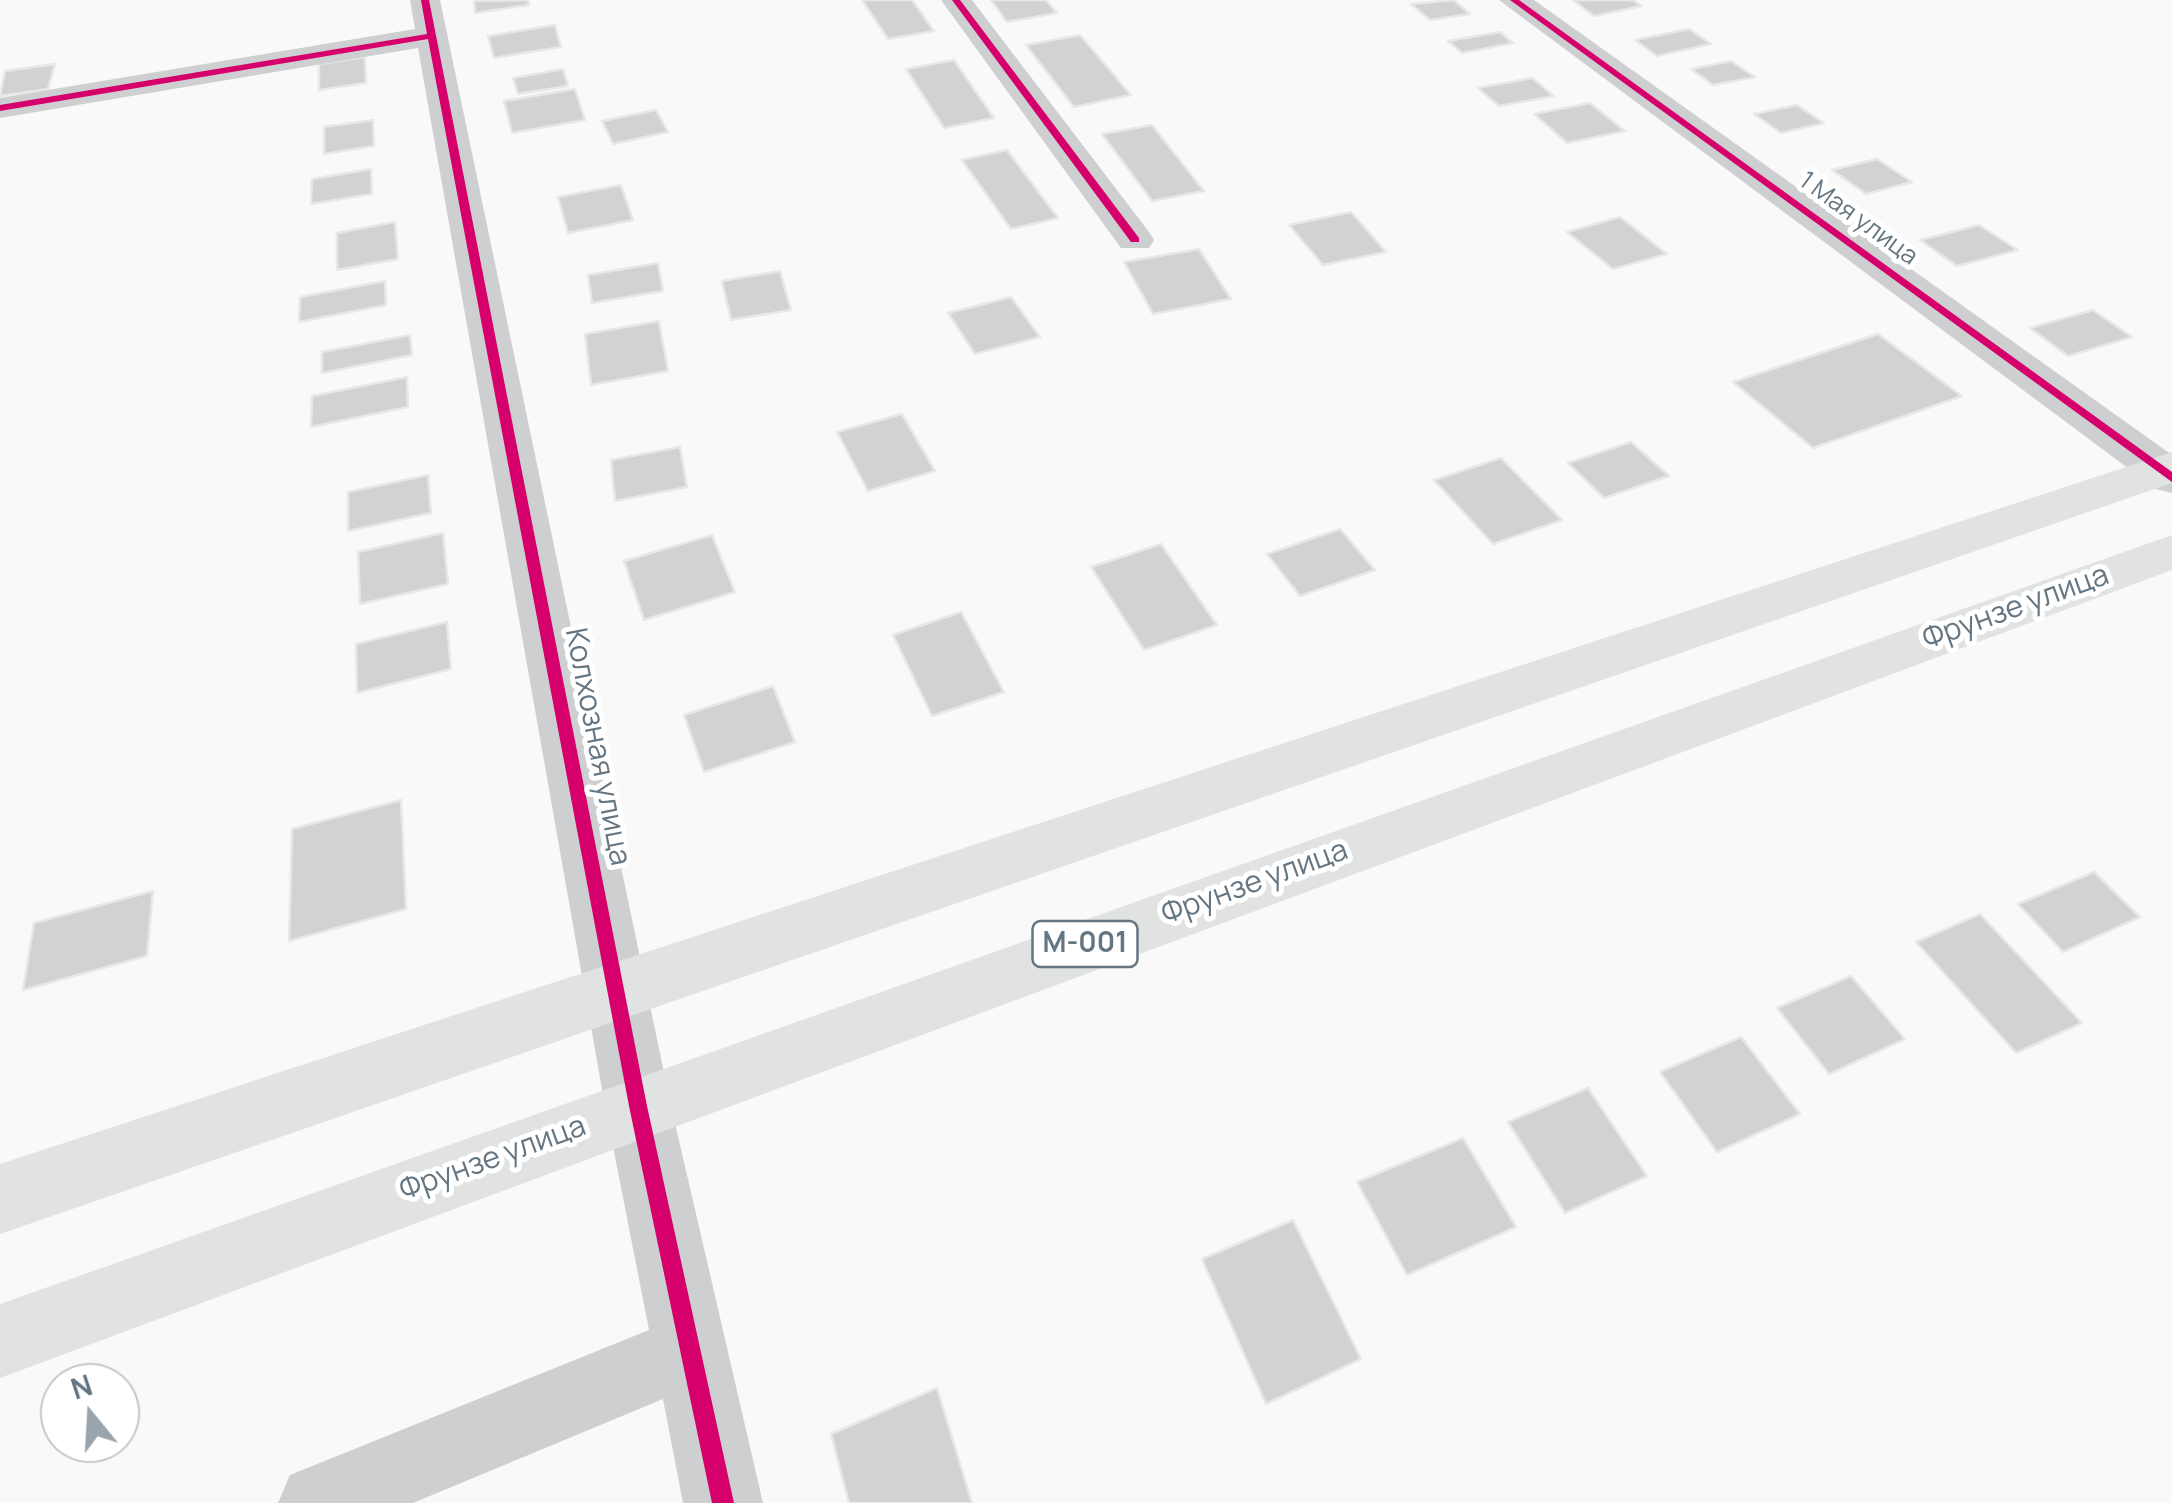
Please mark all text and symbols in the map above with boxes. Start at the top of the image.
street label: 1 Мая улица [1793,166,1923,272]
street label: Фрунзе улица [1918,558,2114,658]
street label: Колхозная улица [556,625,638,869]
street label: Фрунзе улица [1157,833,1353,933]
road number: M-001 [1032,921,1138,967]
street label: Фрунзе улица [395,1109,591,1209]
north arrow [40,1363,140,1463]
text: N [66,1365,97,1408]

